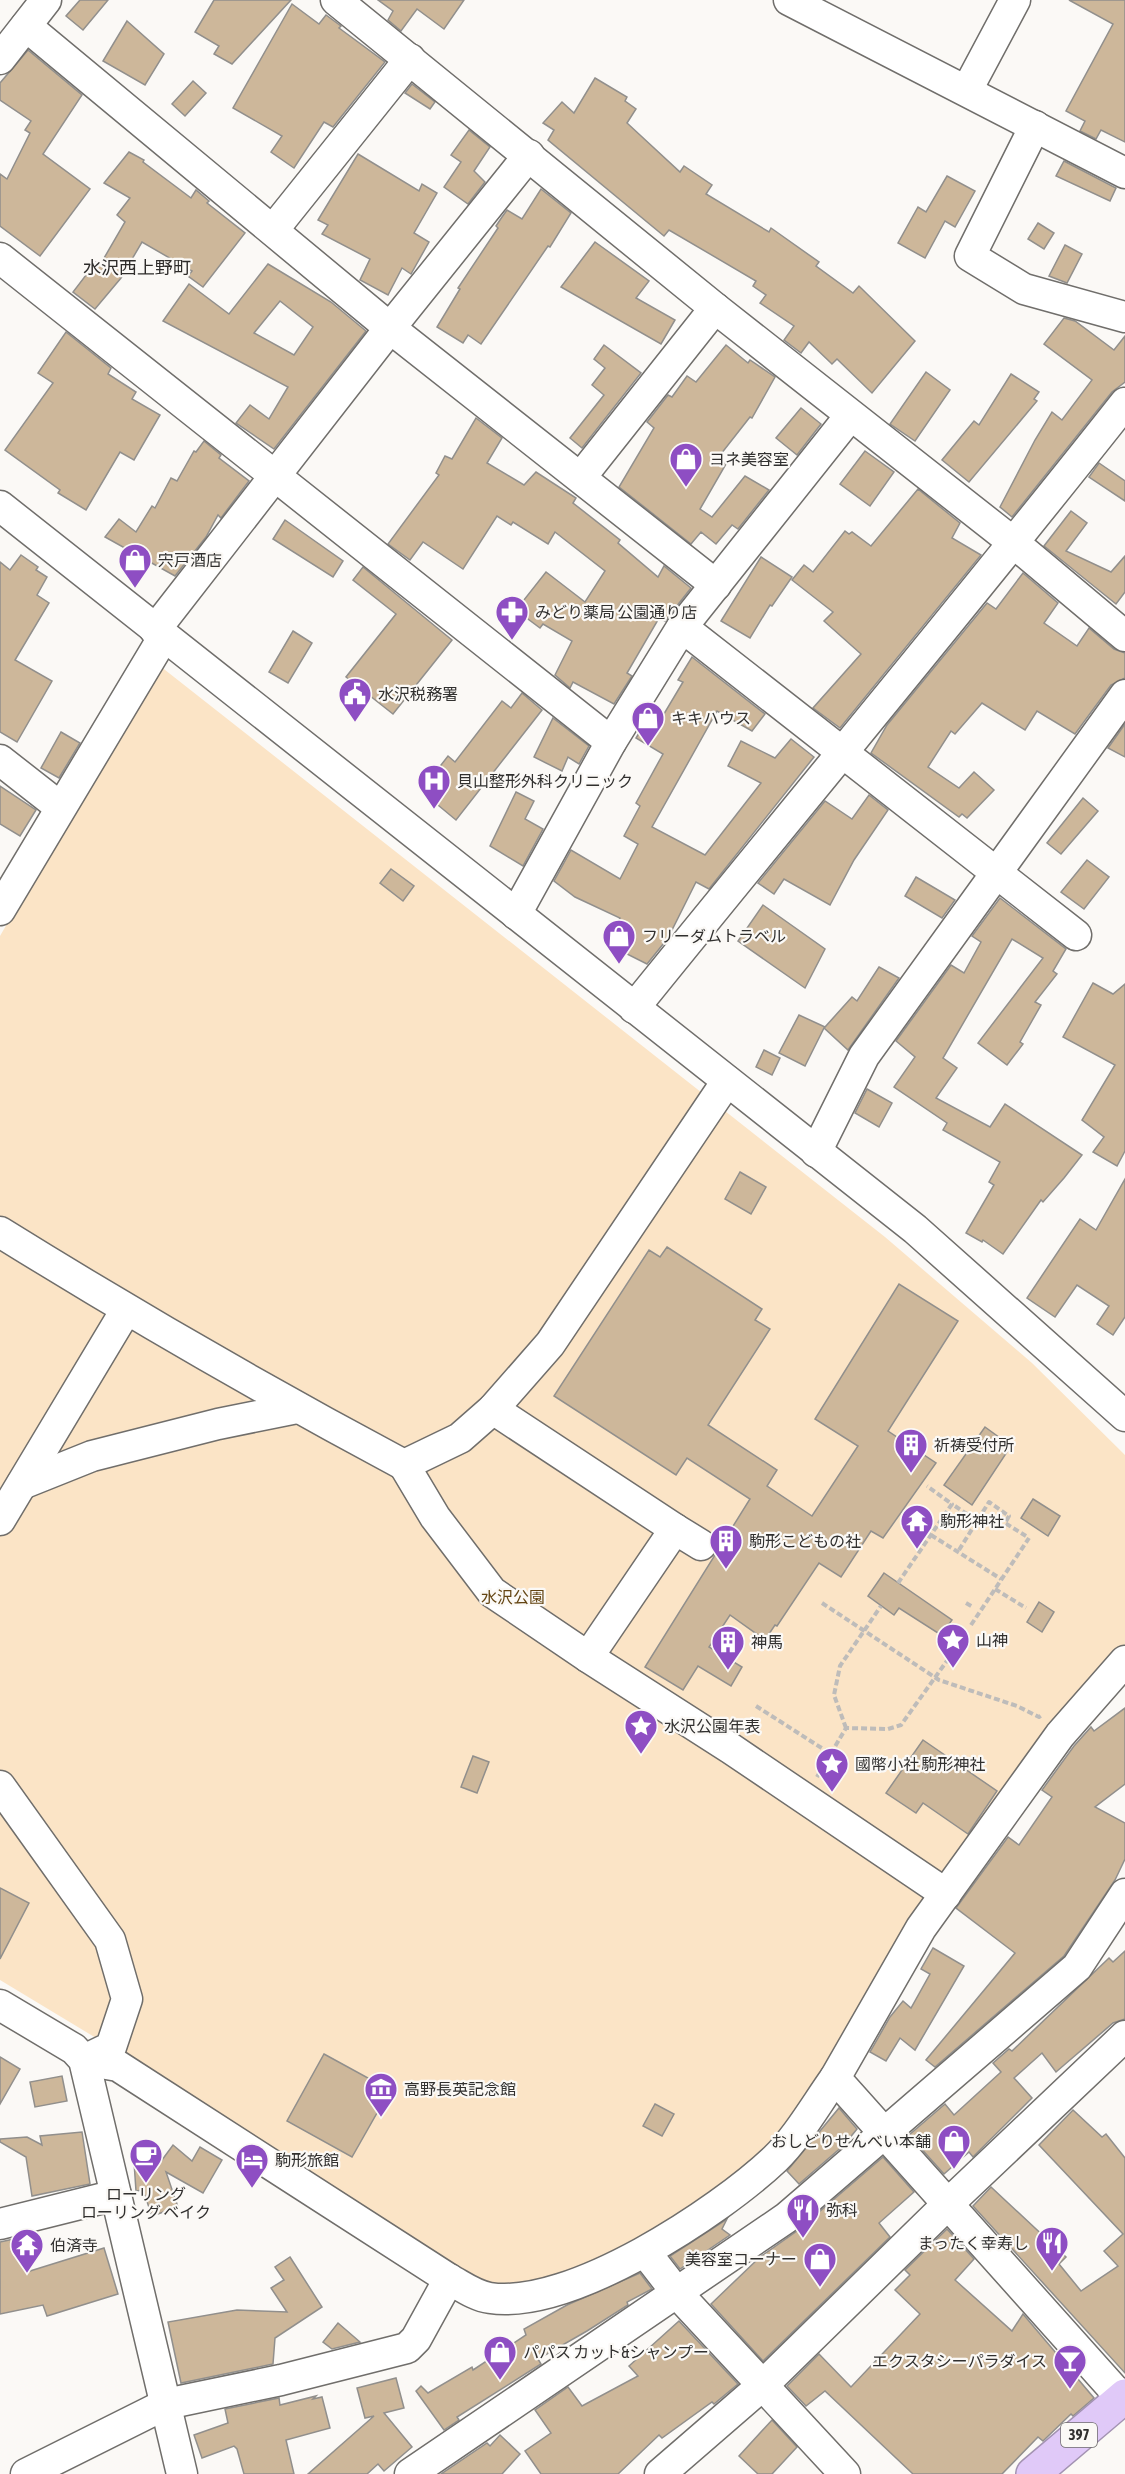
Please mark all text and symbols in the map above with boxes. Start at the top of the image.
district label: 水沢西上野町 [83,257,191,278]
shop icon: ヨネ美容室 [668,441,704,488]
place label: ヨネ美容室 [709,450,789,468]
shop icon: 宍戸酒店 [117,542,153,589]
place label: 宍戸酒店 [158,551,222,569]
pharmacy icon: みどり薬局 公園通り店 [494,594,530,641]
place label: みどり薬局 公園通り店 [535,603,697,621]
public building icon: 水沢税務署 [337,676,373,723]
place label: 水沢税務署 [378,685,458,703]
shop icon: キキハウス [630,700,666,747]
place label: キキハウス [671,709,751,727]
hospital icon: 貝山整形外科クリニック [416,763,452,810]
place label: 貝山整形外科クリニック [457,772,633,790]
shop icon: フリーダムトラベル [601,918,637,965]
place label: フリーダムトラベル [642,927,786,945]
building icon: 祈祷受付所 [893,1427,929,1474]
place label: 祈祷受付所 [934,1436,1014,1454]
temple icon: 駒形神社 [899,1503,935,1550]
place label: 駒形神社 [940,1512,1004,1530]
building icon: 駒形こどもの社 [708,1523,744,1570]
place label: 駒形こどもの社 [749,1532,861,1550]
park label: 水沢公園 [481,1588,545,1606]
place icon: 山神 [935,1622,971,1669]
building icon: 神馬 [710,1624,746,1671]
place label: 山神 [976,1631,1008,1649]
place label: 神馬 [751,1633,783,1651]
place icon: 水沢公園年表 [623,1708,659,1755]
place label: 水沢公園年表 [664,1717,760,1735]
place icon: 國幣小社 駒形神社 [814,1746,850,1793]
place label: 國幣小社 駒形神社 [855,1755,985,1773]
museum icon: 高野長英記念館 [363,2071,399,2118]
place label: 高野長英記念館 [404,2080,516,2098]
shop icon: おしどりせんべい本舗 [936,2123,972,2170]
place label: おしどりせんべい本舗 [771,2132,931,2150]
cafe icon: ローリング ローリング ベイク [128,2137,164,2184]
hotel icon: 駒形旅館 [234,2142,270,2189]
place label: 駒形旅館 [275,2151,339,2169]
place label: ローリング ローリング ベイク [81,2185,211,2221]
restaurant icon: 弥科 [785,2192,821,2239]
place label: 弥科 [826,2201,858,2219]
restaurant icon: まったく幸寿し [1034,2225,1070,2272]
temple icon: 伯済寺 [9,2227,45,2274]
place label: まったく幸寿し [918,2234,1029,2252]
place label: 伯済寺 [50,2236,98,2254]
shop icon: 美容室コーナー [802,2241,838,2288]
place label: 美容室コーナー [685,2250,797,2268]
shop icon: パパス カット&シャンプー [482,2334,518,2381]
place label: パパス カット&シャンプー [523,2343,709,2361]
bar icon: エクスタシーパラダイス [1052,2343,1088,2390]
place label: エクスタシーパラダイス [872,2352,1047,2370]
road number: 397 [1061,2423,1097,2447]

